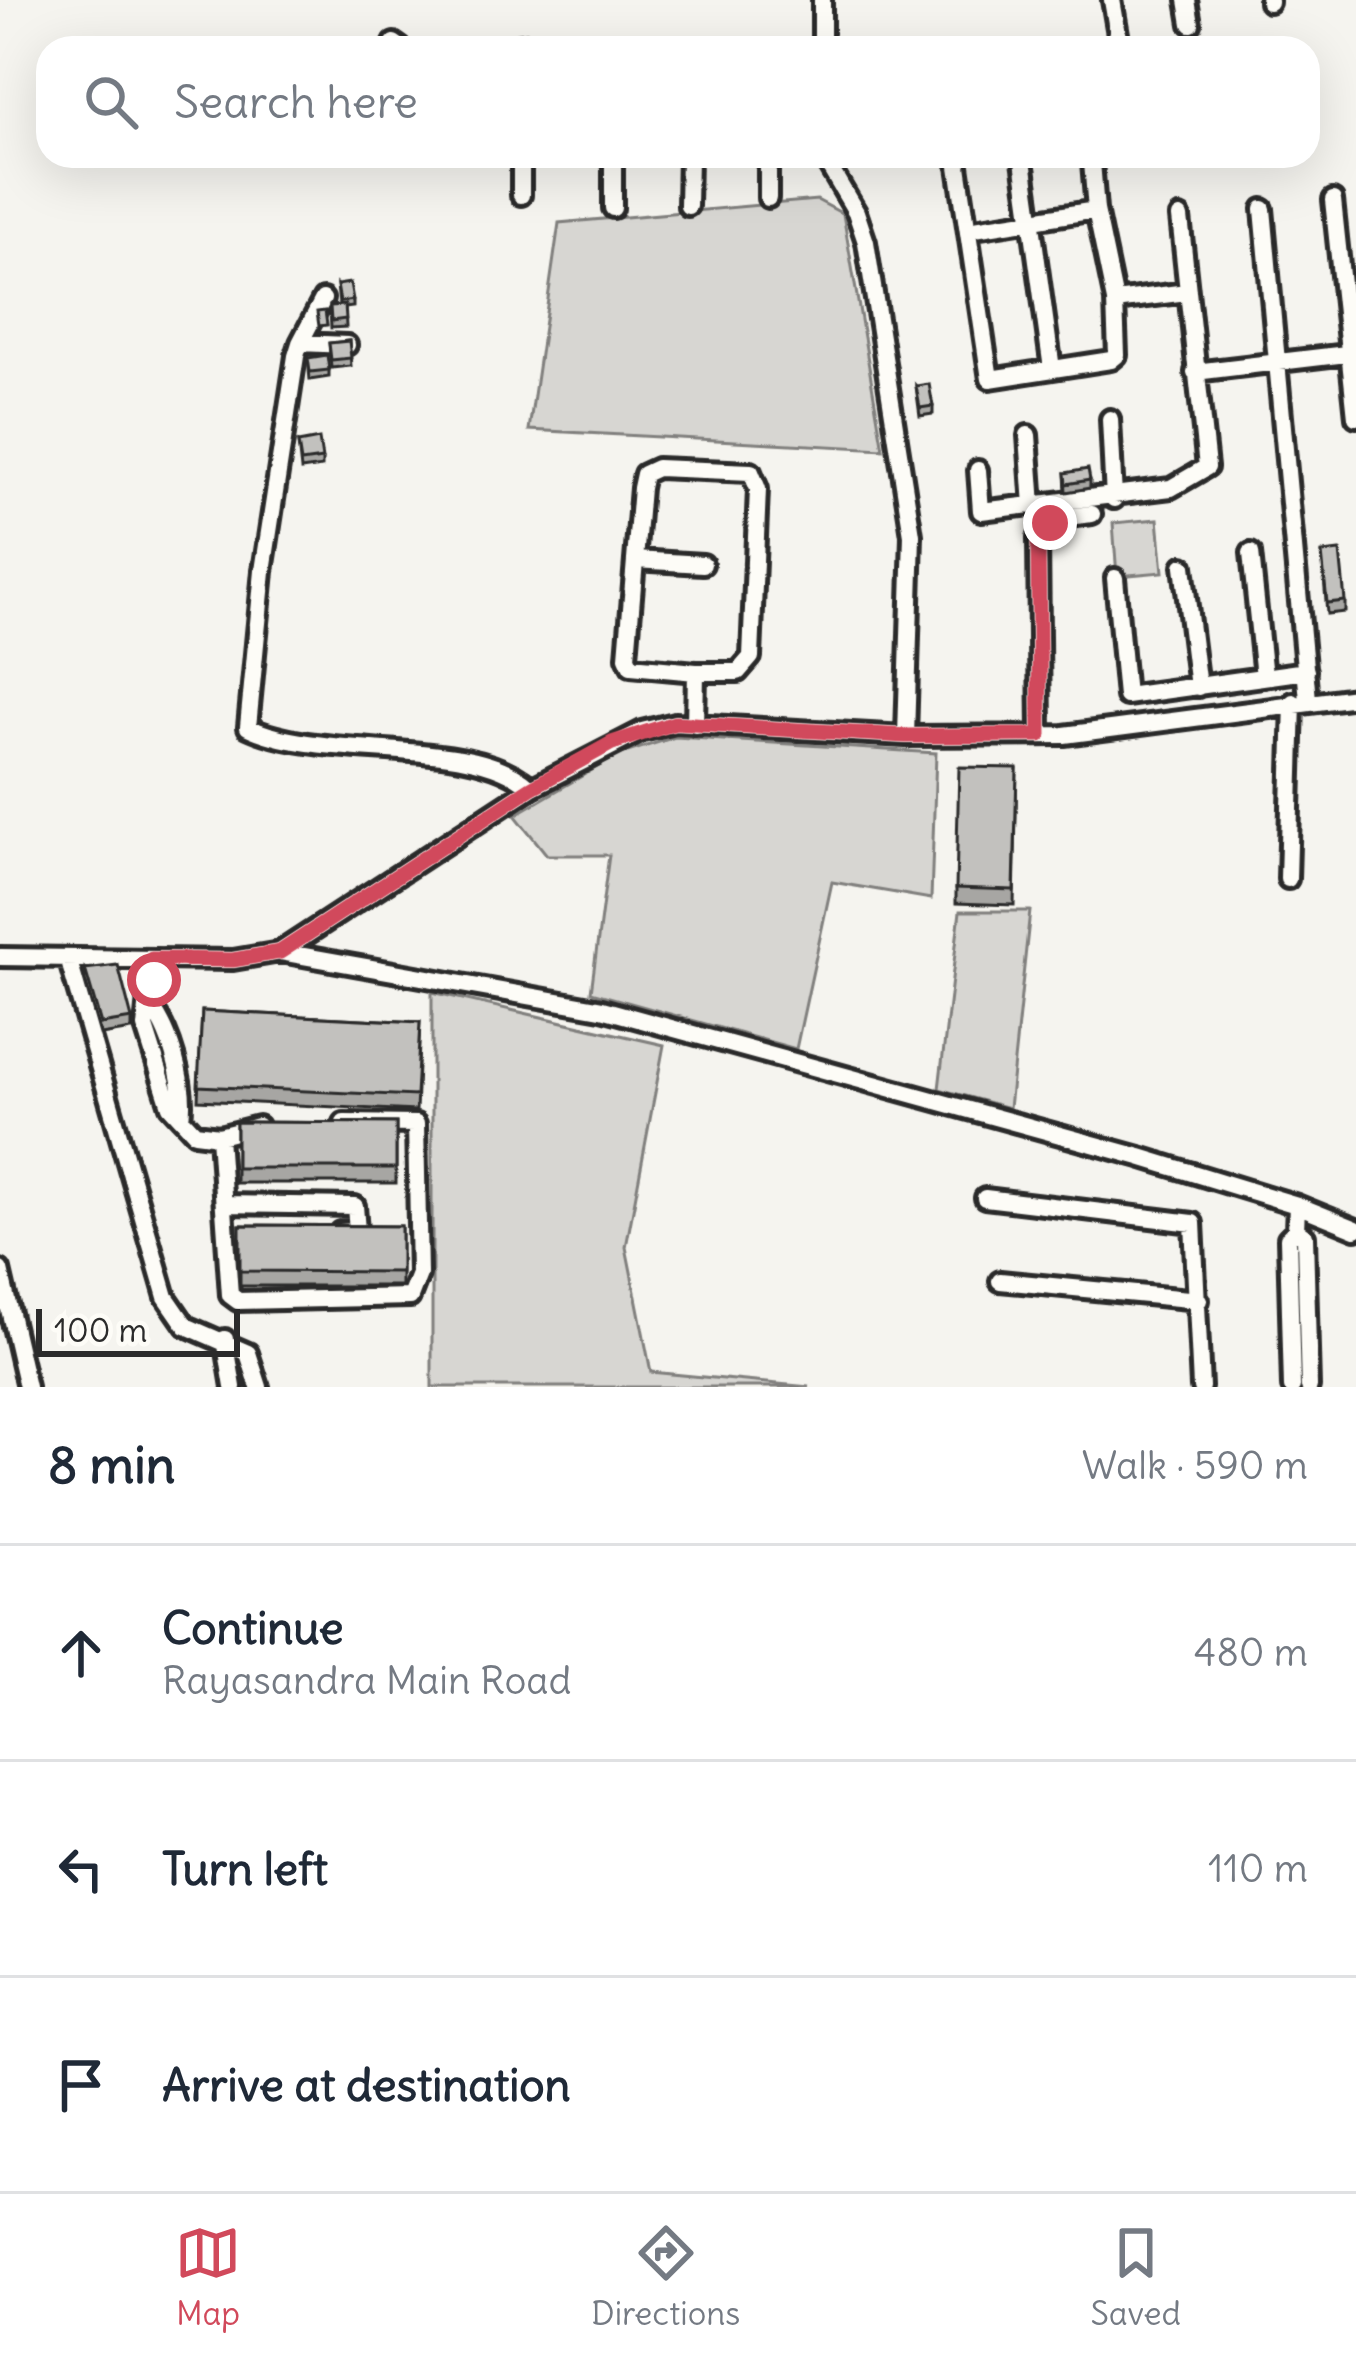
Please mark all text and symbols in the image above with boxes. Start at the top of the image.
search box [36,36,1320,168]
icon: search [78,69,144,135]
text: Search here [174,74,418,130]
route end [1023,496,1077,550]
route start [127,953,181,1007]
scale bar [36,1303,240,1356]
text: 100 m [54,1309,147,1351]
text: 8 min [48,1433,175,1497]
text: Walk · 590 m [1082,1441,1308,1490]
text: Continue [162,1600,344,1656]
icon: ahead [48,1620,114,1686]
text: 480 m [1194,1628,1308,1677]
text: Rayasandra Main Road [162,1656,571,1705]
icon: left [48,1836,114,1902]
text: Turn left [162,1841,328,1897]
text: 110 m [1208,1844,1308,1893]
icon: arrive [48,2052,114,2118]
text: Arrive at destination [162,2057,571,2113]
tab: Map [175,2220,241,2334]
tab: Directions [591,2220,740,2334]
tab: Saved [1091,2220,1181,2334]

